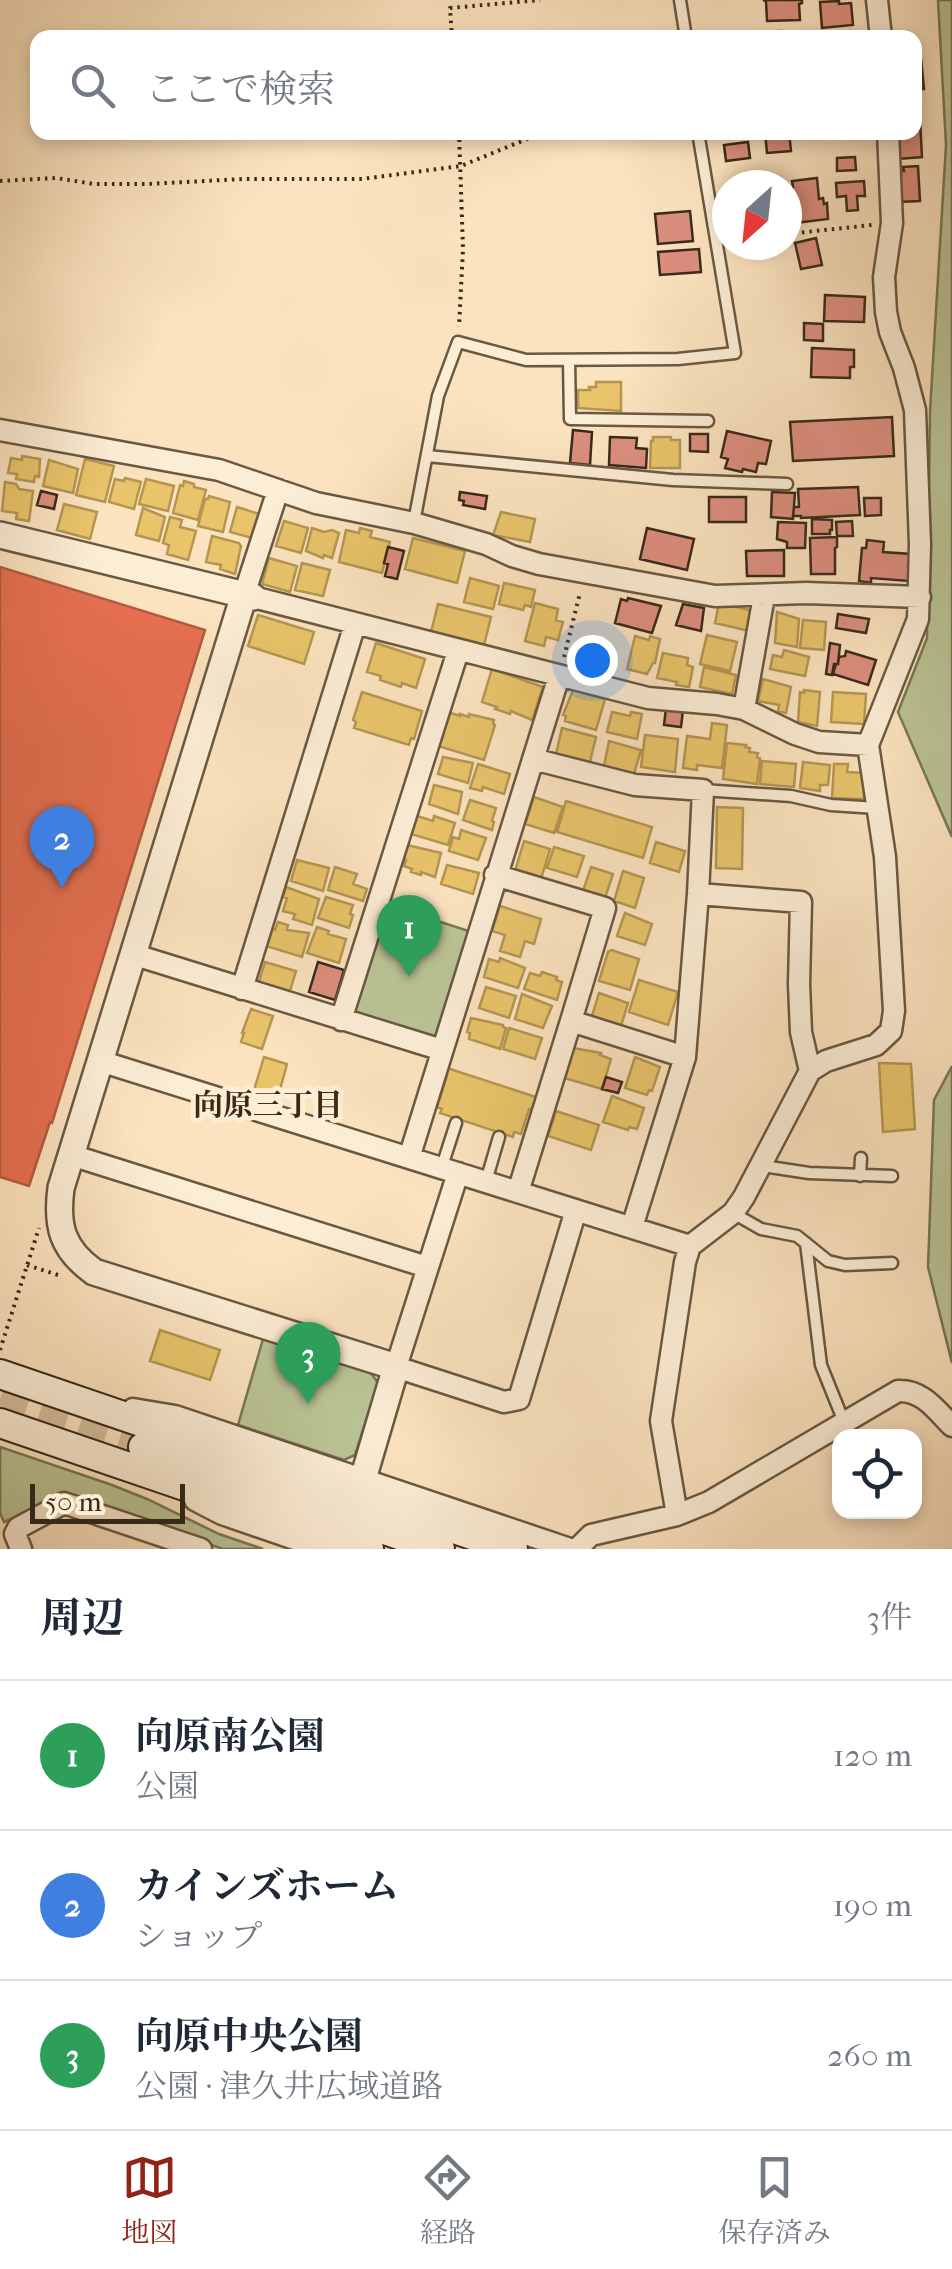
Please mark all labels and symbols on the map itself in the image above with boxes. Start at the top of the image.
north arrow [712,170,802,260]
your location [567,635,618,686]
pin: 2 [30,806,94,888]
pin: 1 [376,894,442,977]
district label: 向原三丁目 [193,1088,343,1123]
pin: 3 [276,1322,340,1404]
scale bar [30,1479,185,1524]

